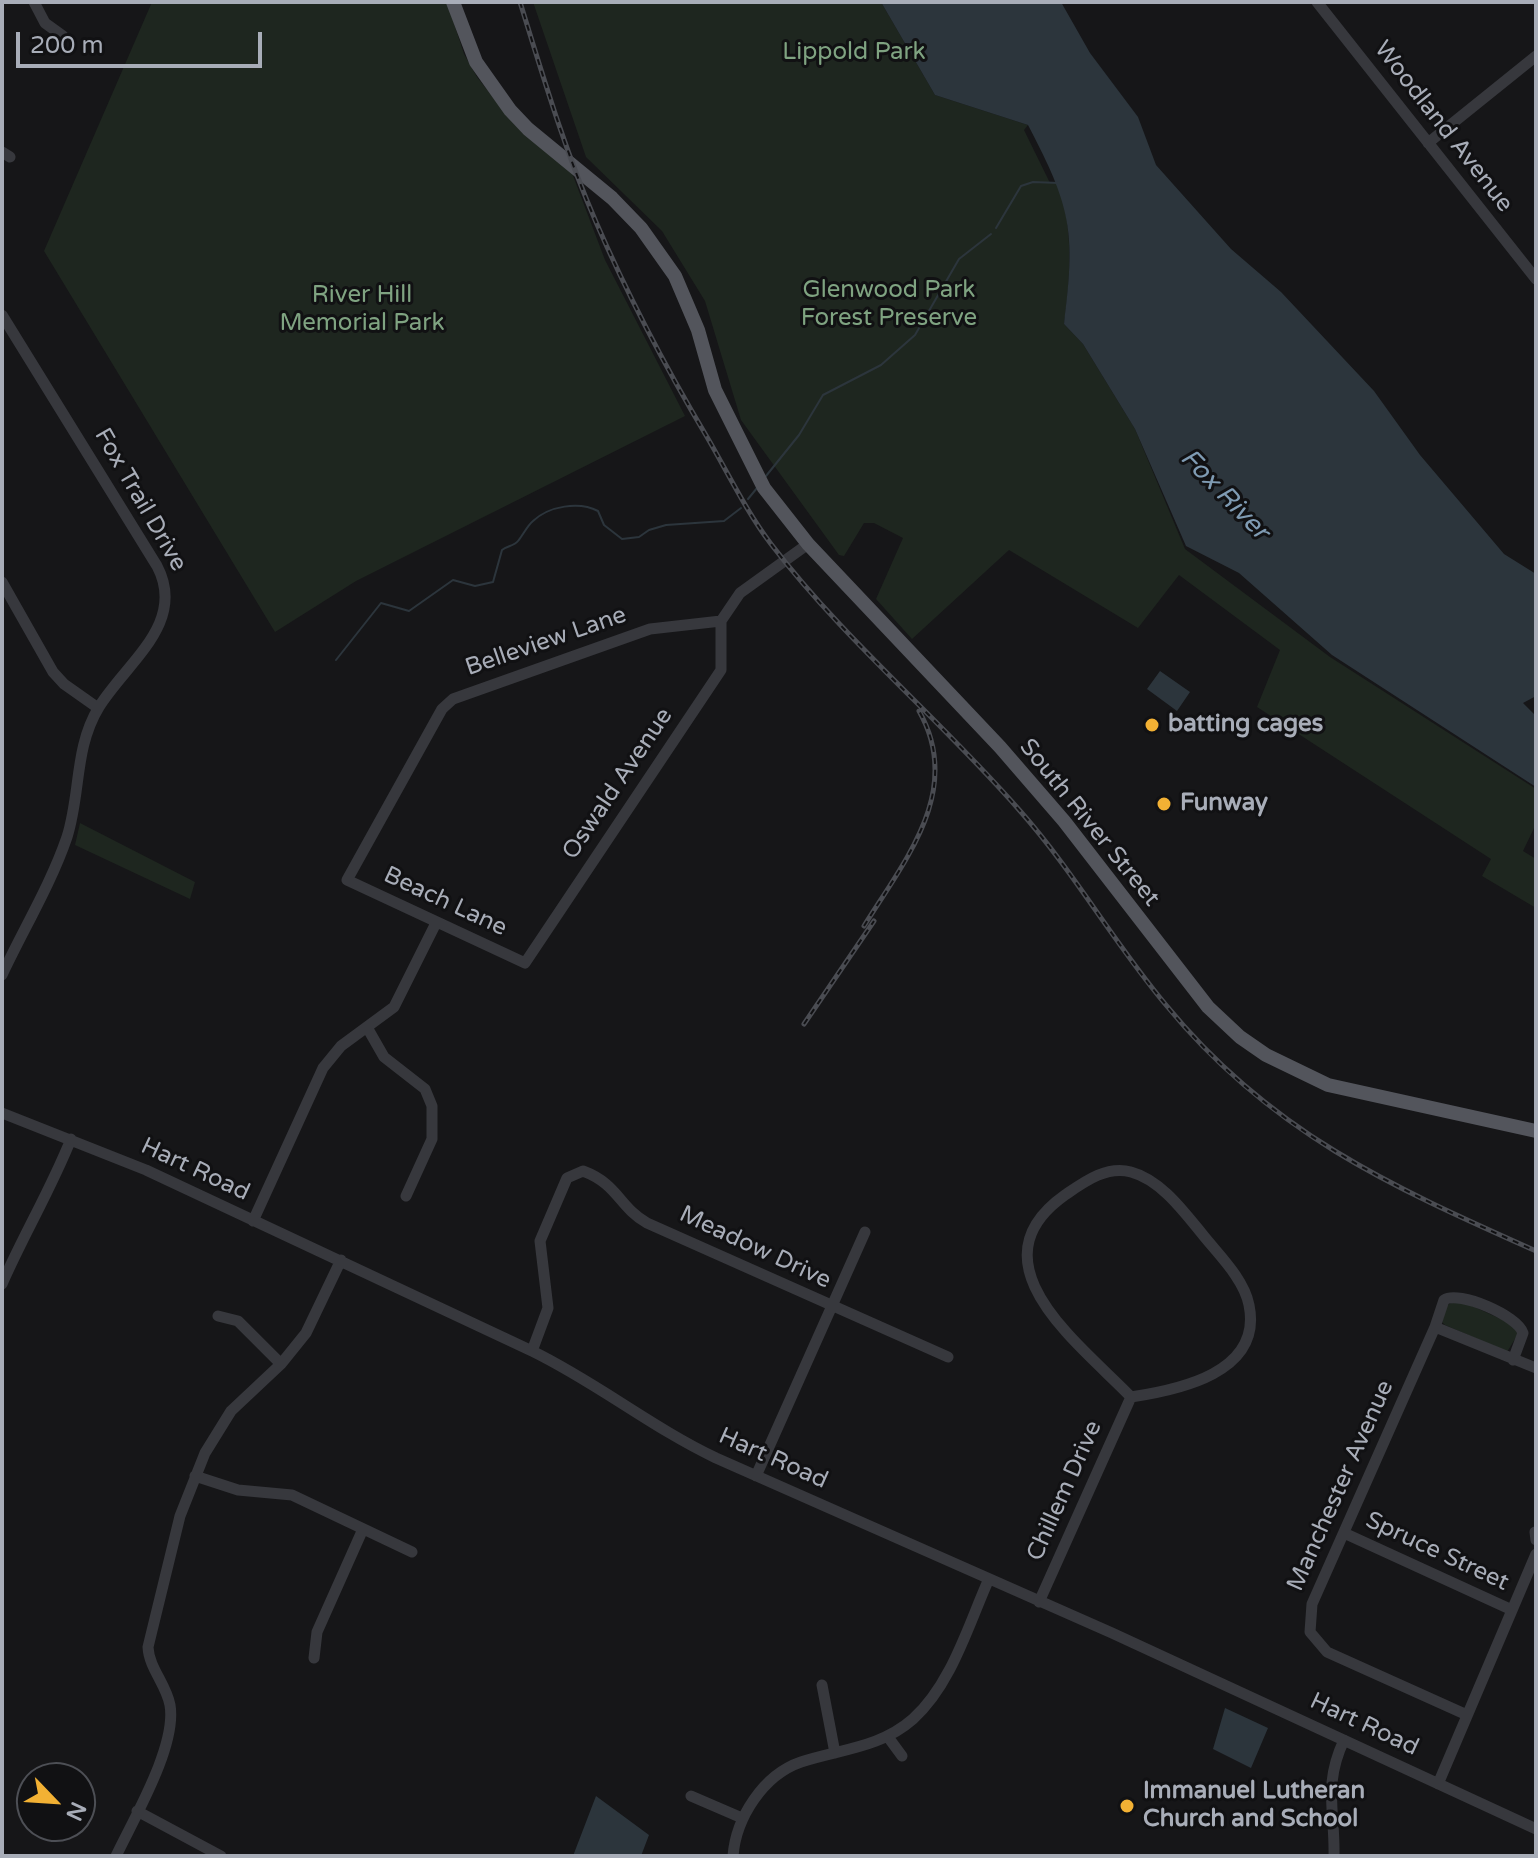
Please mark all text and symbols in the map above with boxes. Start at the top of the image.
scale bar [20,16,266,66]
text: 200 m [30,31,104,60]
street label: Woodland Avenue [1367,36,1519,218]
park label: Lippold Park [782,39,926,67]
park label: Glenwood Park Forest Preserve [801,277,977,333]
park label: River Hill Memorial Park [279,282,445,338]
street label: Fox Trail Drive [87,423,193,577]
water label: Fox River [1173,443,1275,547]
street label: Belleview Lane [462,601,630,683]
street label: Oswald Avenue [557,703,679,865]
place label: batting cages [1168,711,1323,739]
marker: batting cages [1143,716,1161,734]
street label: South River Street [1013,733,1165,913]
place label: Funway [1180,790,1268,818]
marker: Funway [1155,795,1173,813]
street label: Beach Lane [379,861,511,943]
street label: Hart Road [136,1132,254,1208]
street label: Meadow Drive [675,1200,835,1296]
street label: Manchester Avenue [1282,1376,1400,1596]
street label: Chillem Drive [1021,1417,1109,1565]
street label: Hart Road [714,1422,832,1496]
street label: Spruce Street [1361,1506,1513,1598]
street label: Hart Road [1305,1687,1423,1763]
north arrow [16,1762,96,1842]
place label: Immanuel Lutheran Church and School [1143,1778,1365,1834]
marker: Immanuel Lutheran Church and School [1118,1797,1136,1815]
text: N [60,1798,91,1825]

